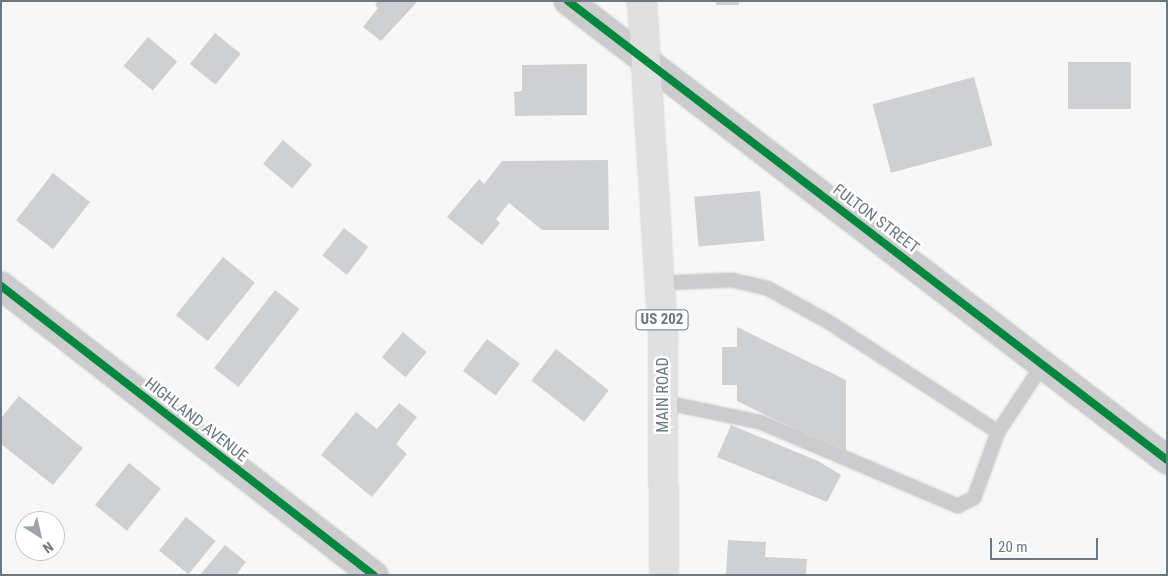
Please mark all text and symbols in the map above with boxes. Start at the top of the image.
street label: FULTON STREET [829,180,923,258]
road number: US 202 [634,308,690,332]
street label: MAIN ROAD [653,357,673,433]
street label: HIGHLAND AVENUE [141,374,251,466]
north arrow [15,511,65,561]
scale bar [993,528,1100,560]
text: N [40,538,56,556]
text: 20 m [998,538,1028,556]

